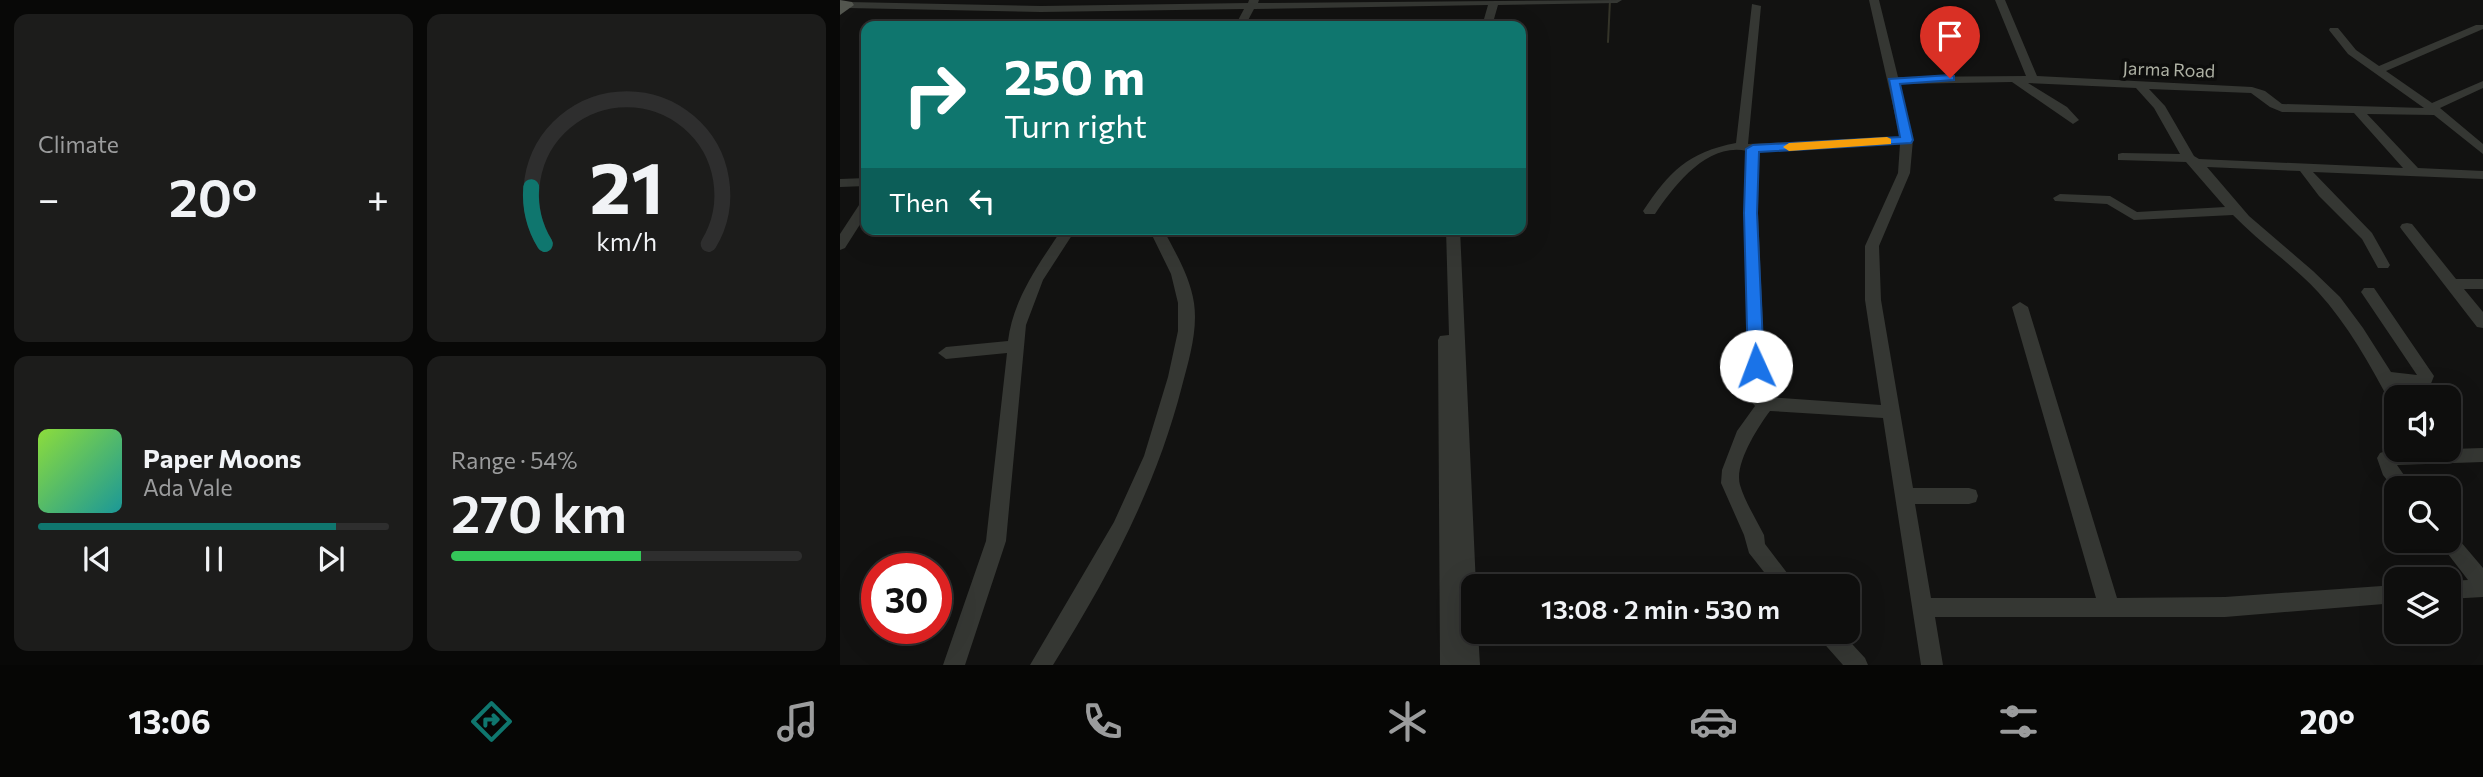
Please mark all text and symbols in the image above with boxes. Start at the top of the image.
pin [1920,6,1980,78]
icon: arrive [1931,17,1969,55]
text: 250 m [1004,45,1145,105]
icon: right [889,49,980,140]
street label: Jarma Road [2122,56,2216,82]
text: Turn right [1004,105,1147,145]
text: Climate [38,130,119,158]
text: 21 [589,140,664,229]
text: 20° [169,164,258,228]
text: − [38,174,60,221]
text: + [367,174,389,221]
icon: left [963,182,1001,220]
text: Then [889,186,949,217]
text: km/h [596,226,657,256]
position arrow [1719,329,1793,403]
map controls [2384,385,2461,644]
button: sound [2384,385,2461,462]
text: Paper Moons [143,442,301,473]
text: Range · 54% [451,446,577,474]
text: Ada Vale [143,473,233,501]
button: search [2384,476,2461,553]
text: 270 km [451,480,627,544]
icon: previous [78,540,116,578]
icon: pause [195,540,233,578]
icon: next [312,540,350,578]
speed limit sign: 30 [861,553,952,644]
button: layers [2384,567,2461,644]
text: 13:08 · 2 min · 530 m [1541,593,1780,624]
icon: directions [467,697,516,746]
icon: music [773,697,822,746]
icon: phone [1078,697,1127,746]
icon: climate [1383,697,1432,746]
icon: car [1689,697,1738,746]
icon: filters [1994,697,2043,746]
text: 13:06 [128,701,211,741]
text: 20° [2300,701,2355,741]

